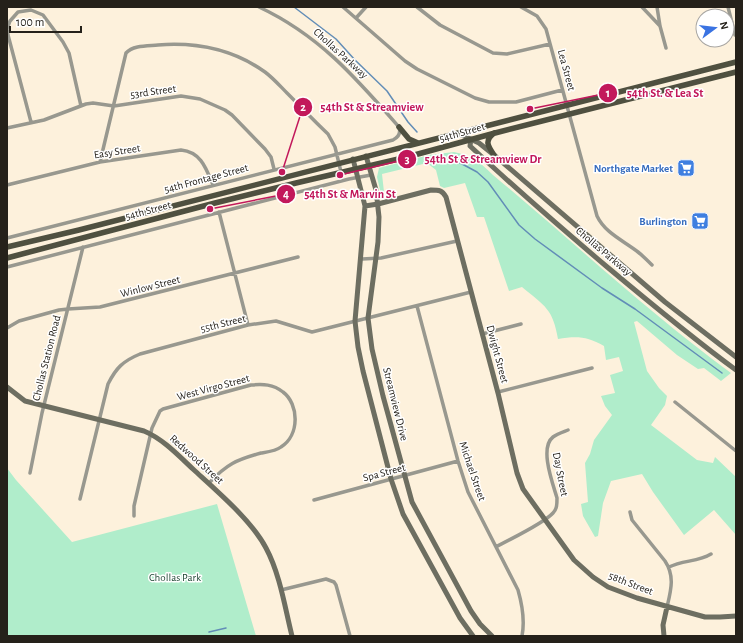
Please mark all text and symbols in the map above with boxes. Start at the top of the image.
scale bar [10,8,81,34]
north arrow [695,8,735,48]
text: 100 m [16,16,44,28]
text: N [718,20,730,31]
street label: Chollas Parkway [311,26,370,81]
street label: Lea Street [556,48,577,92]
callout: 54th St. & Lea St [598,81,711,105]
street label: 53rd Street [129,83,177,100]
text: 1 [606,87,610,99]
text: 54th St. & Lea St [627,87,703,99]
callout: 54th St & Streamview [293,95,432,119]
text: 2 [300,101,306,113]
text: 54th St & Streamview [320,101,424,113]
street label: 54th Street [438,121,487,144]
street label: Easy Street [93,142,141,161]
callout: 54th St & Streamview Dr [397,147,550,171]
text: 3 [404,153,410,165]
text: 54th St & Streamview Dr [424,153,542,165]
supermarket icon: Northgate Market [676,158,696,178]
street label: 54th Frontage Street [163,162,250,195]
place label: Northgate Market [594,163,673,174]
callout: 54th St & Marvin St [276,182,404,206]
text: 4 [283,188,289,200]
text: 54th St & Marvin St [304,188,396,200]
street label: 54th Street [124,199,173,222]
supermarket icon: Burlington [690,211,710,231]
place label: Burlington [639,216,687,227]
street label: Chollas Parkway [574,225,634,278]
street label: Winlow Street [119,274,182,299]
street label: 55th Street [199,312,247,334]
street label: Chollas Station Road [31,314,63,402]
street label: Dwight Street [485,324,511,385]
street label: Streamview Drive [381,366,410,442]
street label: West Virgo Street [176,372,251,402]
street label: Redwood Street [168,433,226,487]
street label: Michael Street [457,440,488,503]
street label: Day Street [551,451,570,497]
street label: Spa Street [362,461,407,483]
street label: 58th Street [607,570,655,597]
park label: Chollas Park [149,572,201,583]

